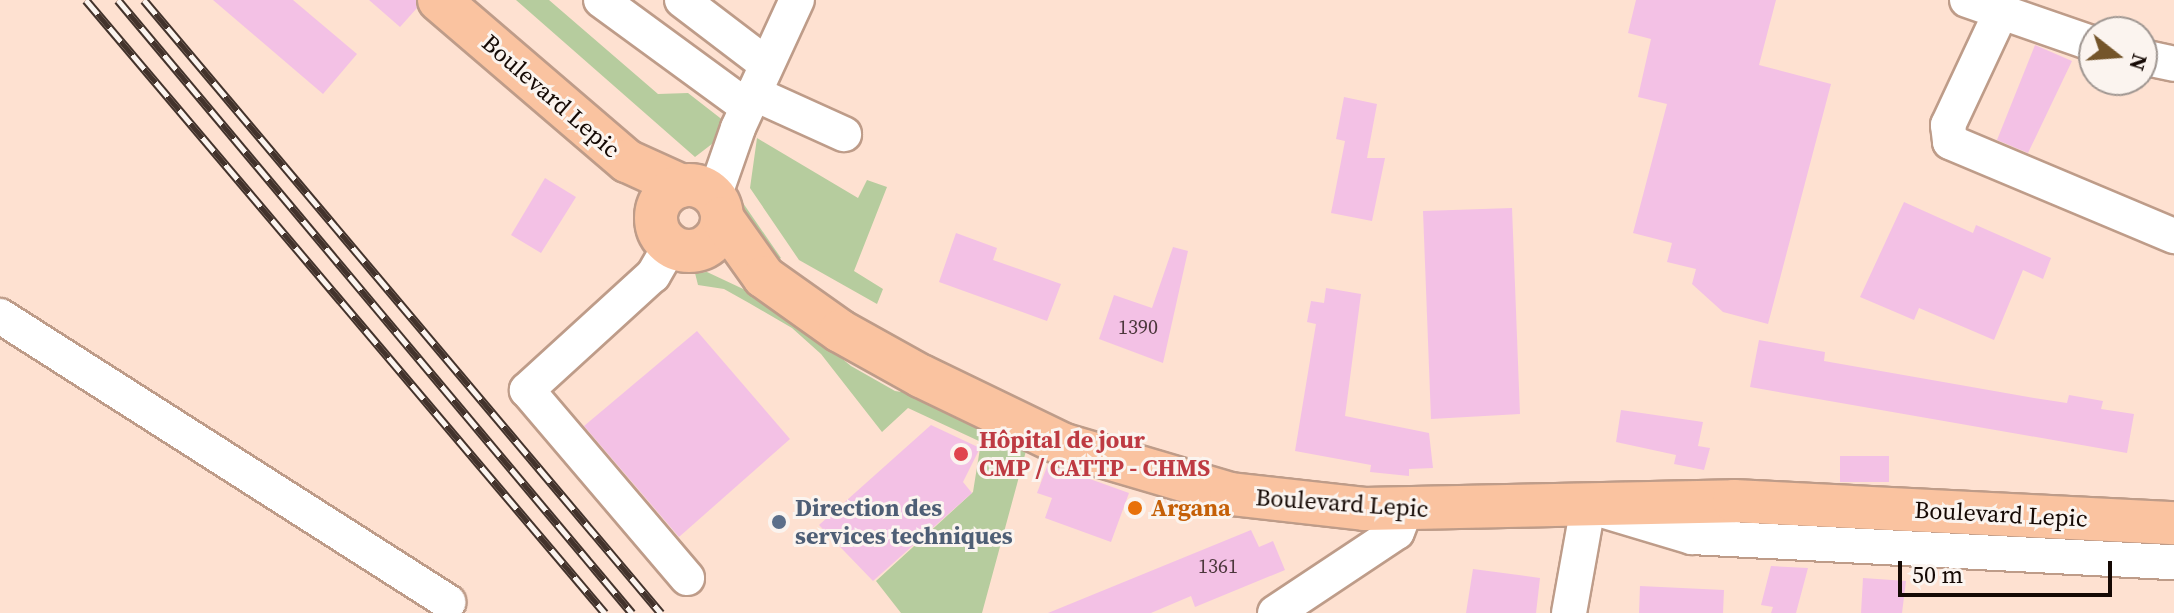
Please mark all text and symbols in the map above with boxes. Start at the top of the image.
north arrow [2078,16,2158,96]
street label: Boulevard Lepic [476,28,626,164]
text: N [2122,50,2156,74]
house number: 1390 [1118,315,1158,339]
place label: Hôpital de jour CMP / CATTP - CHMS [979,426,1210,482]
marker: Hôpital de jour CMP / CATTP - CHMS [950,443,972,465]
street label: Boulevard Lepic [1255,483,1429,523]
place label: Direction des services techniques [795,494,1013,550]
place label: Argana [1151,494,1231,522]
street label: Boulevard Lepic [1914,495,2088,533]
marker: Argana [1126,499,1144,517]
marker: Direction des services techniques [770,513,788,531]
scale bar [1902,545,2116,595]
house number: 1361 [1198,554,1238,578]
text: 50 m [1912,558,1963,591]

